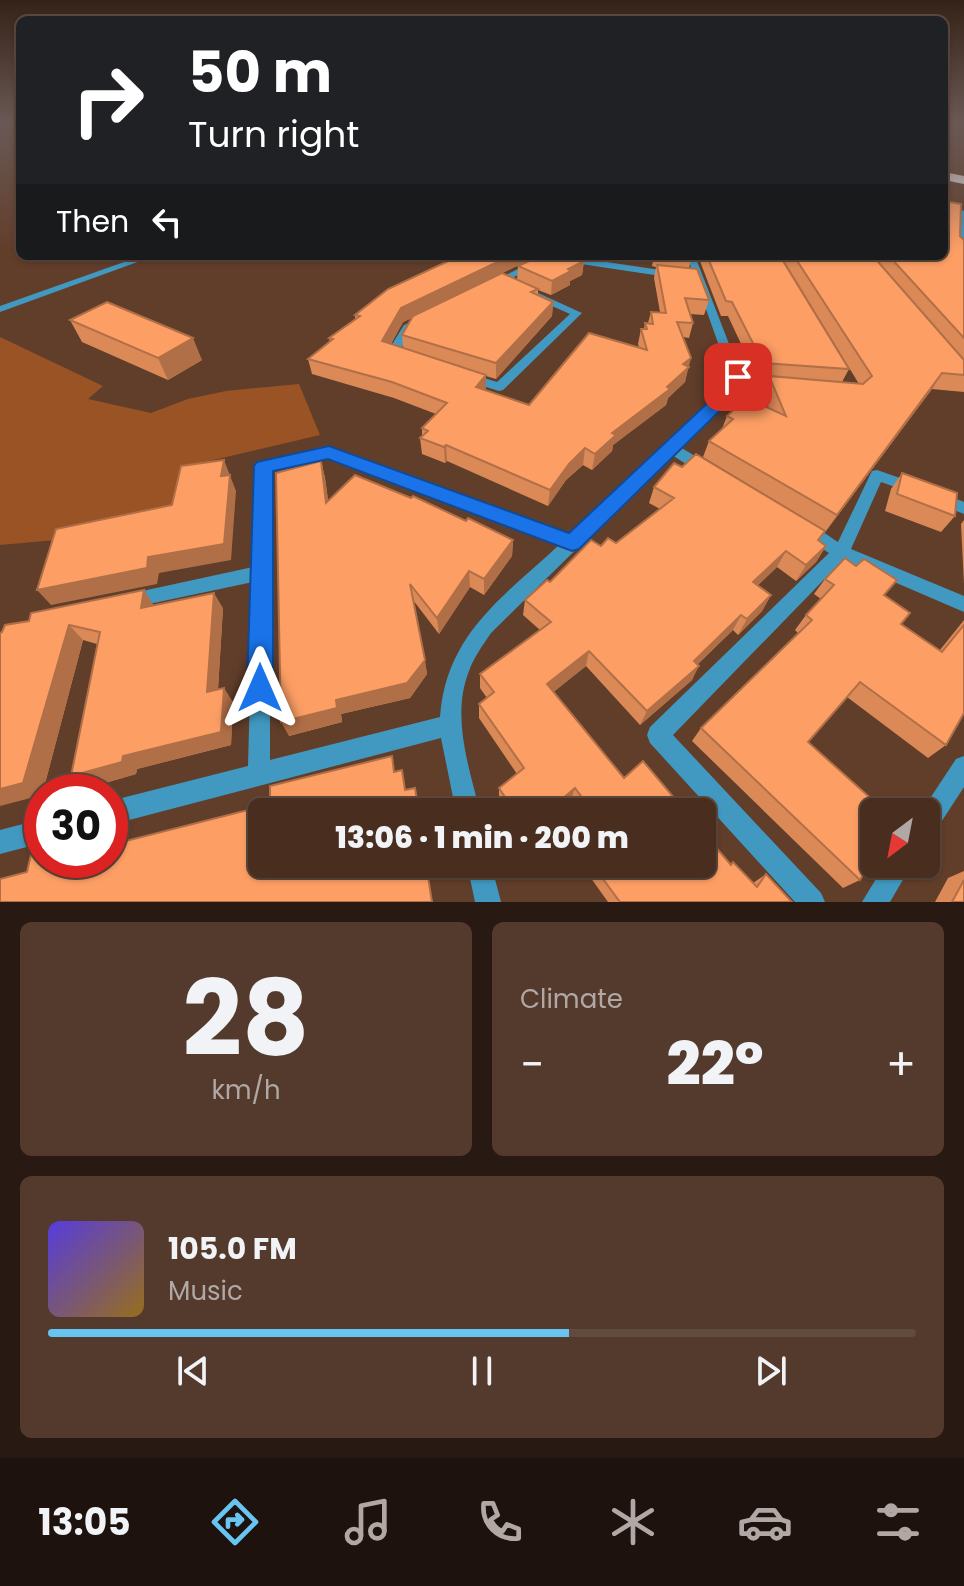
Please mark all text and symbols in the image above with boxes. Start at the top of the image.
text: 50 m [188,33,332,112]
icon: right [56,48,160,152]
text: Turn right [188,109,359,160]
text: Then [56,200,129,243]
icon: left [145,200,189,244]
pin [704,343,772,411]
icon: arrive [716,355,760,399]
position arrow [218,646,302,730]
speed limit sign: 30 [24,774,128,878]
north arrow [860,798,940,878]
map controls [860,798,940,878]
text: 13:06 · 1 min · 200 m [335,816,629,859]
text: 28 [183,946,309,1091]
text: Climate [520,981,623,1017]
text: 22° [667,1022,764,1106]
text: − [520,1034,544,1095]
text: + [886,1034,916,1095]
text: km/h [211,1072,281,1108]
text: 105.0 FM [168,1227,297,1270]
text: Music [168,1273,243,1309]
icon: previous [171,1349,215,1393]
icon: pause [460,1349,504,1393]
icon: next [749,1349,793,1393]
icon: directions [207,1494,263,1550]
icon: music [340,1494,396,1550]
icon: phone [472,1494,528,1550]
icon: climate [605,1494,661,1550]
icon: car [737,1494,793,1550]
icon: filters [870,1494,926,1550]
text: 13:05 [38,1497,131,1548]

